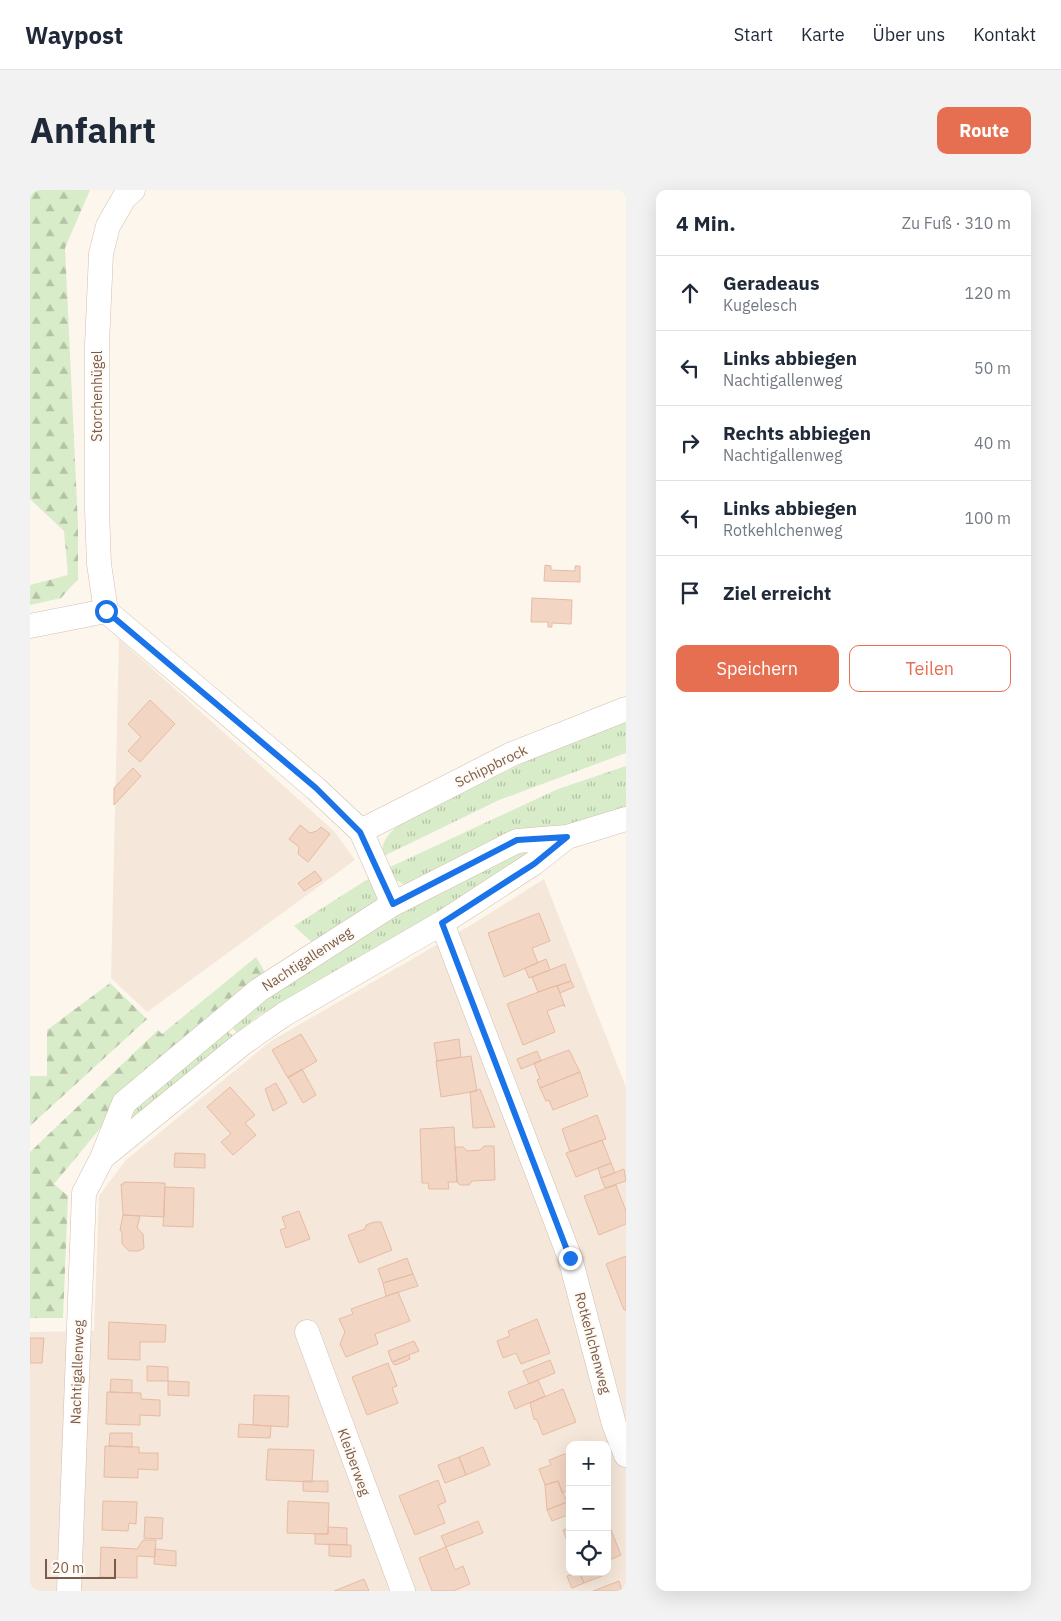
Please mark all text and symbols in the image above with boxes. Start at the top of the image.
text: Waypost [25,19,123,51]
text: Start [734,23,773,46]
text: Karte [801,23,845,46]
text: Über uns [873,23,945,46]
text: Kontakt [973,23,1036,46]
text: Anfahrt [30,107,156,153]
button: Route [937,107,1031,154]
text: 4 Min. [676,209,736,237]
text: Zu Fuß · 310 m [902,213,1011,233]
text: Geradeaus [723,271,820,295]
icon: ahead [676,279,704,307]
text: 120 m [964,283,1011,303]
text: Kugelesch [723,295,797,315]
text: Links abbiegen [723,346,857,370]
street label: Storchenhügel [88,350,106,442]
icon: left [676,354,704,382]
text: 50 m [974,358,1011,378]
text: Nachtigallenweg [723,370,842,390]
text: Rechts abbiegen [723,421,871,445]
icon: right [676,429,704,457]
text: 40 m [974,433,1011,453]
text: Nachtigallenweg [723,445,842,465]
text: Links abbiegen [723,496,857,520]
icon: left [676,504,704,532]
text: 100 m [964,508,1011,528]
text: Rotkehlchenweg [723,520,842,540]
icon: arrive [676,579,704,607]
text: Ziel erreicht [723,581,831,605]
route start [95,600,118,623]
button: Speichern [676,645,839,692]
button: Teilen [849,645,1011,692]
street label: Schippbrock [452,740,531,791]
street label: Nachtigallenweg [258,923,356,995]
route end [559,1247,582,1270]
street label: Rotkehlchenweg [571,1290,615,1396]
street label: Nachtigallenweg [66,1319,88,1425]
street label: Kleiberweg [333,1426,375,1499]
map controls [566,1441,611,1576]
button: + [566,1441,611,1486]
button: − [566,1486,611,1531]
button: locate [566,1531,611,1576]
scale bar [45,1556,116,1579]
text: 20 m [52,1559,84,1577]

